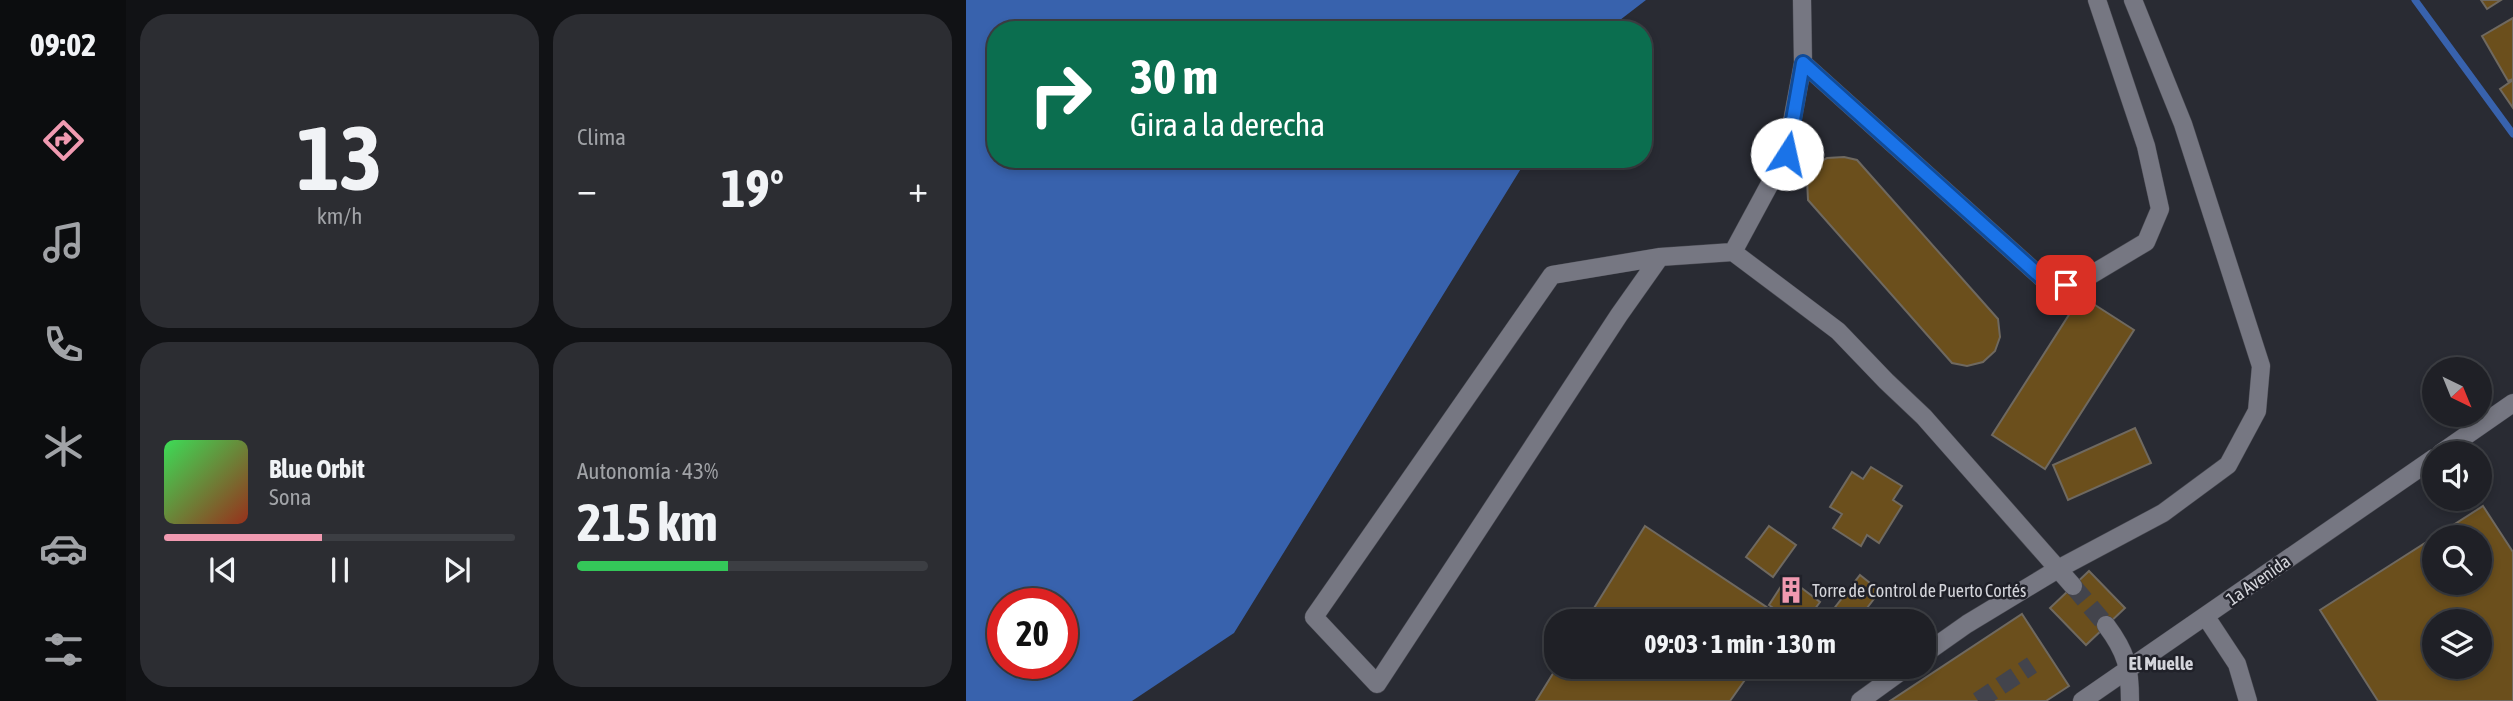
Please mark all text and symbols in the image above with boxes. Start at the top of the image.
text: 09:02 [30,26,96,63]
text: 30 m [1130,48,1218,104]
icon: right [1015,49,1106,140]
text: 13 [297,105,382,209]
text: Gira a la derecha [1130,106,1325,143]
icon: directions [39,116,88,165]
position arrow [1750,117,1824,191]
text: Clima [577,124,626,150]
text: 19° [721,158,784,218]
text: − [577,167,597,210]
text: + [908,167,928,210]
text: km/h [317,203,362,229]
icon: music [39,218,88,267]
pin [2036,255,2096,315]
icon: arrive [2047,266,2085,304]
icon: phone [39,320,88,369]
north arrow [2422,357,2492,427]
map controls [2422,357,2492,679]
icon: climate [39,422,88,471]
button: sound [2422,441,2492,511]
text: Blue Orbit [269,454,365,484]
text: Autonomía · 43% [577,458,718,484]
text: Sona [269,484,311,510]
text: 215 km [577,492,718,552]
icon: car [39,524,88,573]
button: search [2422,525,2492,595]
street label: 1a Avenida [2222,550,2294,610]
icon: previous [204,551,242,589]
icon: pause [321,551,359,589]
icon: next [438,551,476,589]
building icon: Torre de Control de Puerto Cortés [1776,575,1806,605]
place label: Torre de Control de Puerto Cortés [1812,580,2026,601]
speed limit sign: 20 [987,588,1078,679]
button: layers [2422,609,2492,679]
icon: filters [39,625,88,674]
text: 09:03 · 1 min · 130 m [1644,629,1836,659]
district label: El Muelle [2129,652,2194,674]

